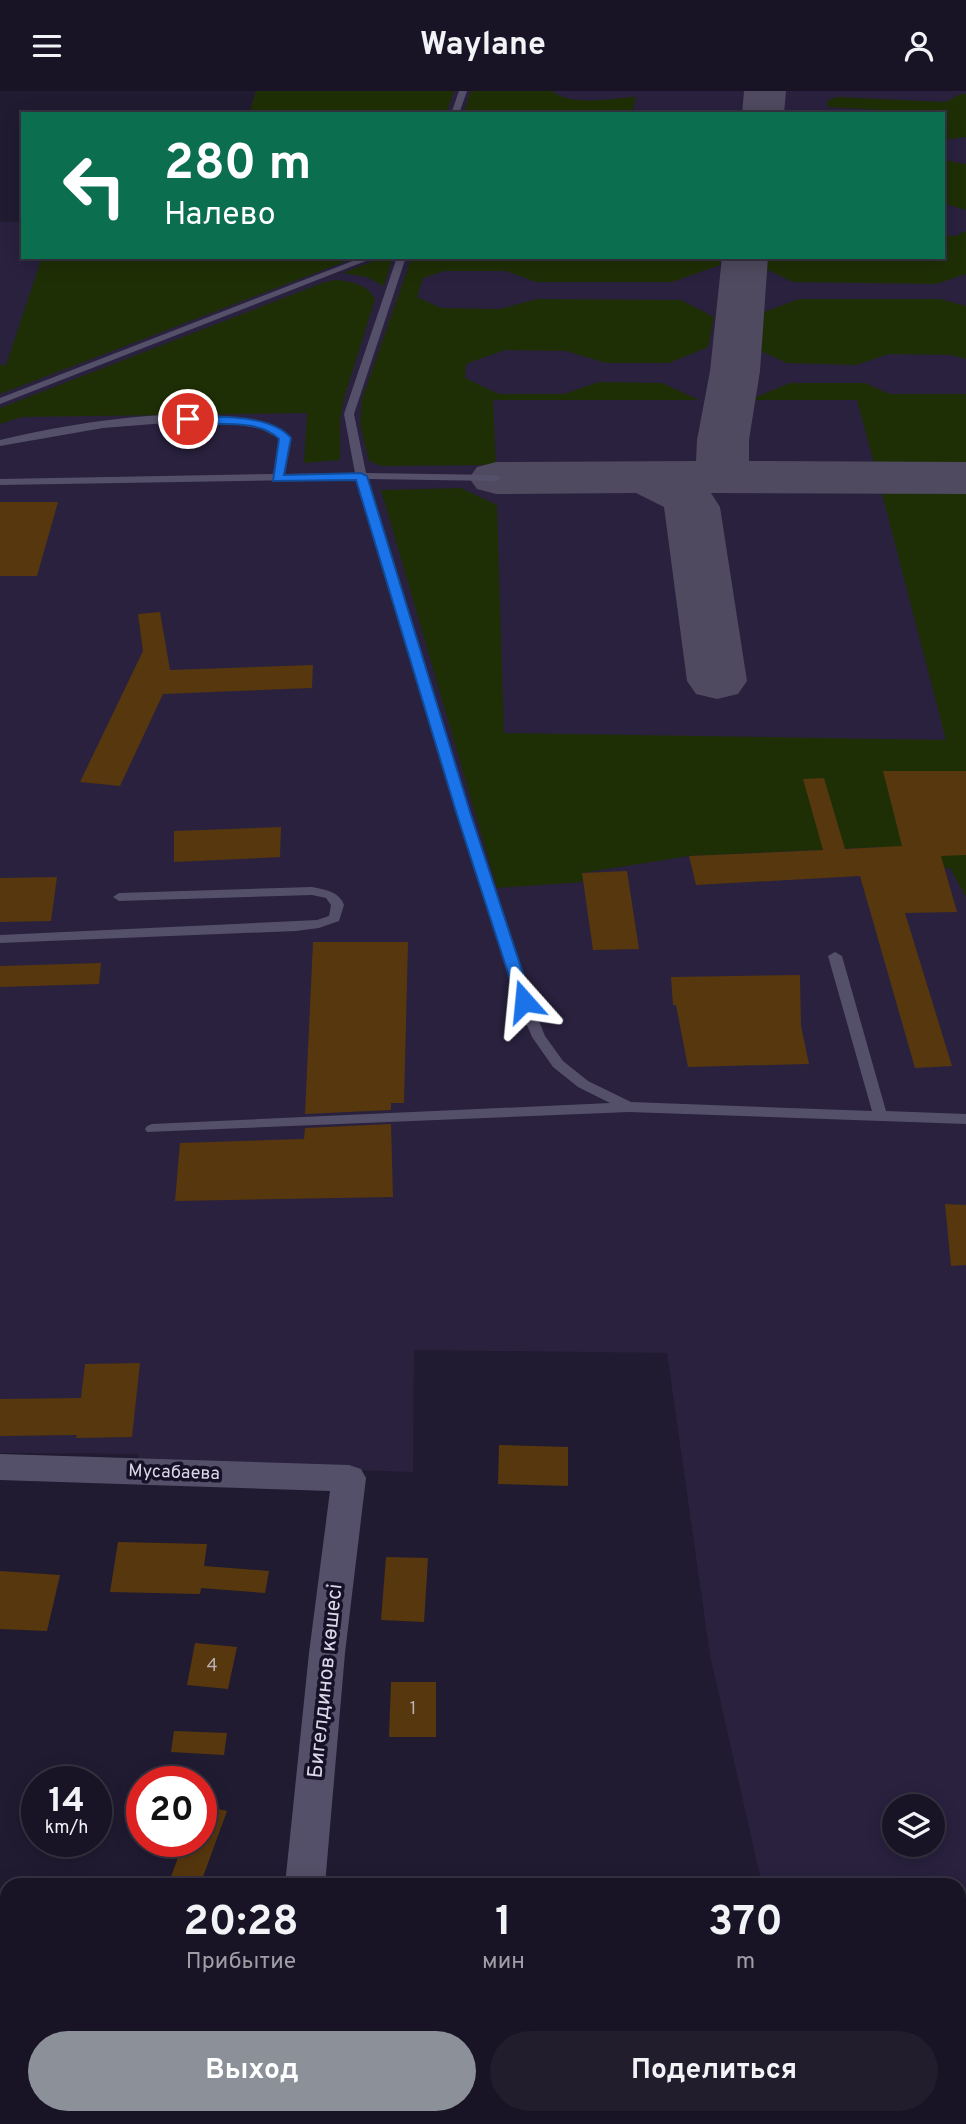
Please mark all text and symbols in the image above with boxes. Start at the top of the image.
text: Waylane [420,26,546,66]
icon: menu [28,27,66,65]
icon: person [900,27,938,65]
text: 280 m [164,135,311,197]
icon: left [49,140,140,231]
text: Налево [164,196,276,236]
pin [158,389,218,449]
icon: arrive [169,400,207,438]
position arrow [487,964,561,1038]
street label: Мусабаева [128,1460,220,1486]
street label: Бигелдинов көшесі [302,1582,350,1780]
house number: 4 [206,1655,218,1678]
house number: 1 [410,1698,416,1721]
speed limit sign: 20 [126,1766,217,1857]
text: 14 [48,1780,85,1824]
map controls [882,1794,945,1857]
button: layers [882,1794,945,1857]
text: km/h [45,1817,88,1840]
text: 20:28 [183,1897,299,1950]
text: 1 [495,1897,512,1950]
text: 370 [708,1897,783,1950]
text: Прибытие [186,1948,296,1977]
text: мин [482,1948,525,1977]
text: m [736,1948,755,1977]
button: Выход [28,2031,476,2111]
button: Поделиться [490,2031,938,2111]

